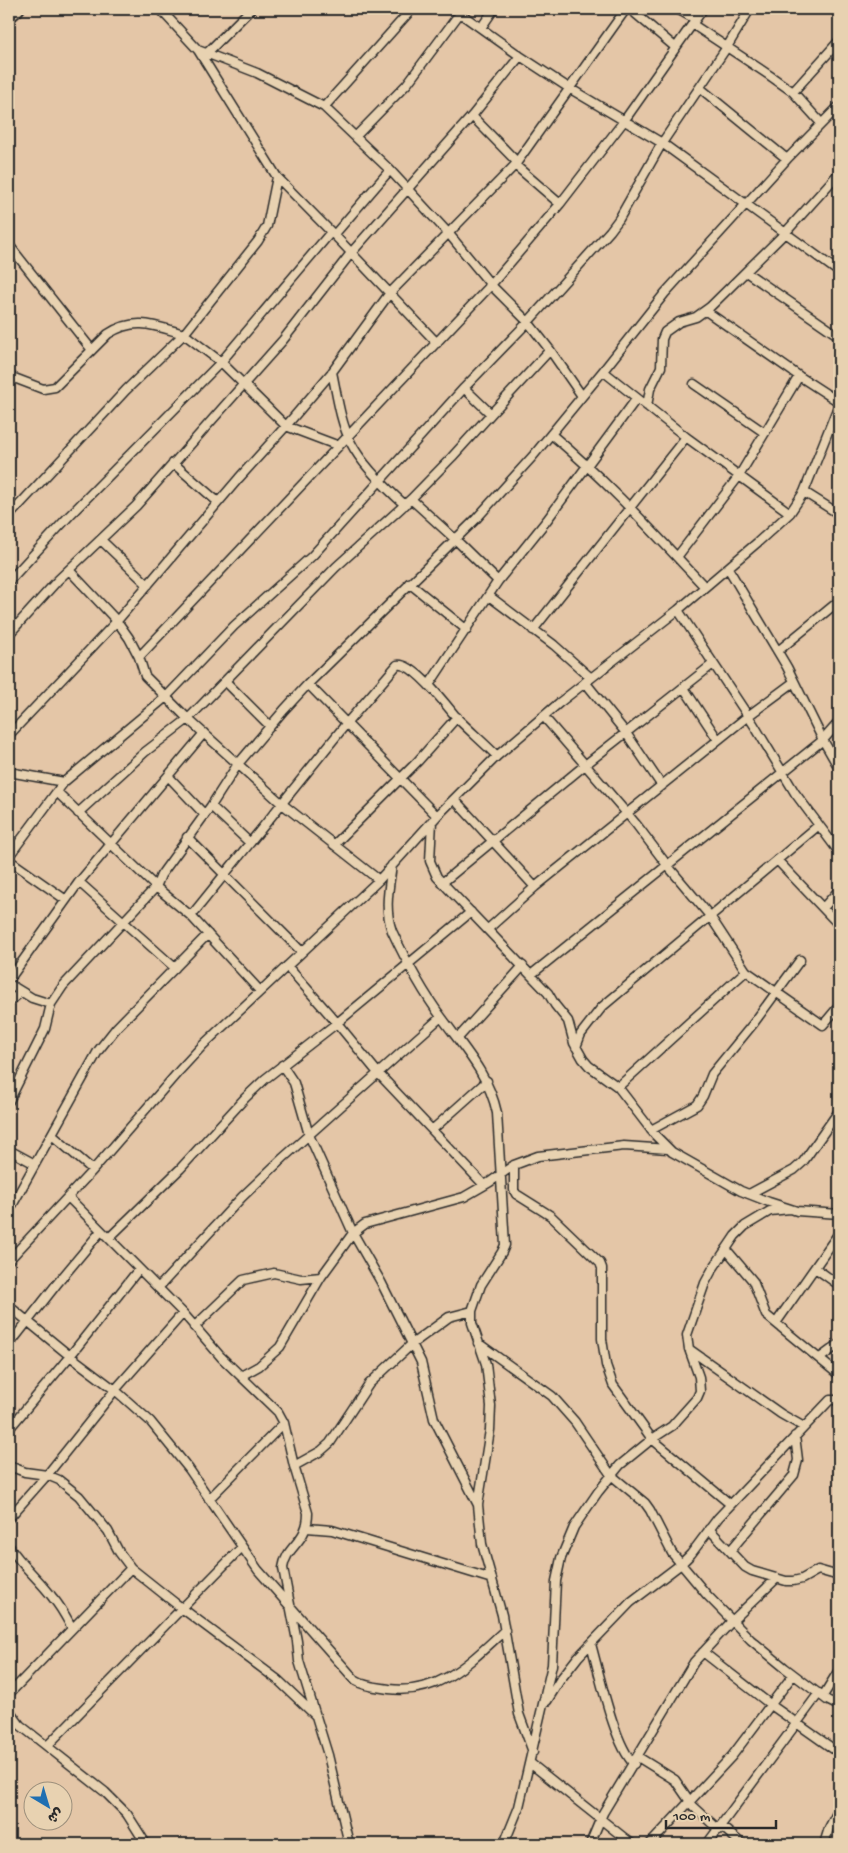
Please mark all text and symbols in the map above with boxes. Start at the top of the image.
north arrow [22,1780,72,1830]
scale bar [666,1798,776,1830]
text: ش [43,1803,66,1826]
text: 100 m [672,1808,711,1826]

